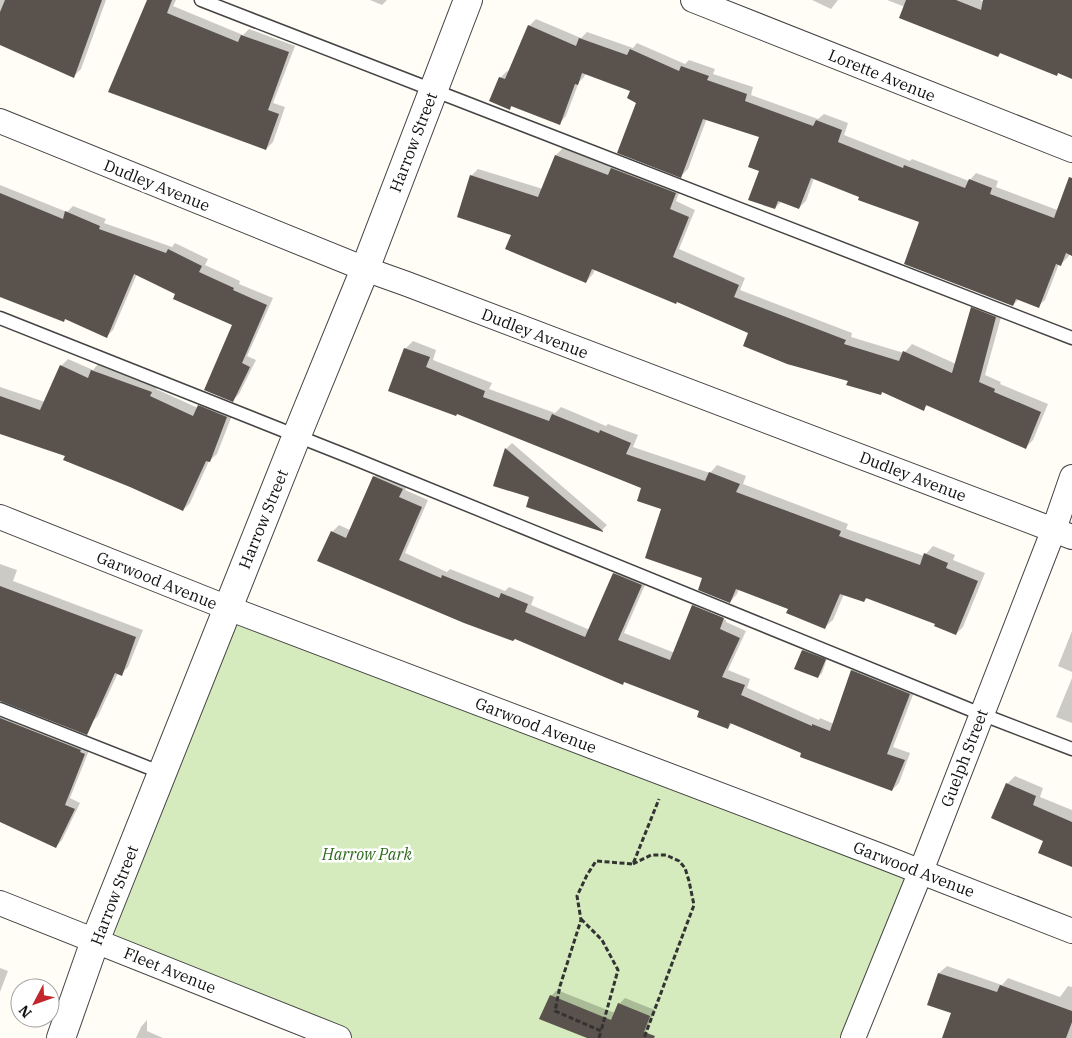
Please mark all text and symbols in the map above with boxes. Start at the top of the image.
street label: Lorette Avenue [825,44,939,106]
street label: Harrow Street [385,89,441,195]
street label: Dudley Avenue [101,155,213,215]
street label: Dudley Avenue [479,303,591,363]
street label: Dudley Avenue [857,446,969,506]
street label: Harrow Street [234,466,292,572]
street label: Garwood Avenue [94,547,220,613]
street label: Garwood Avenue [472,693,600,757]
street label: Guelph Street [936,706,992,810]
street label: Garwood Avenue [850,837,978,901]
street label: Harrow Street [86,842,142,948]
park label: Harrow Park [321,844,412,864]
street label: Fleet Avenue [121,942,219,998]
north arrow [10,978,60,1028]
text: N [15,1001,36,1022]

